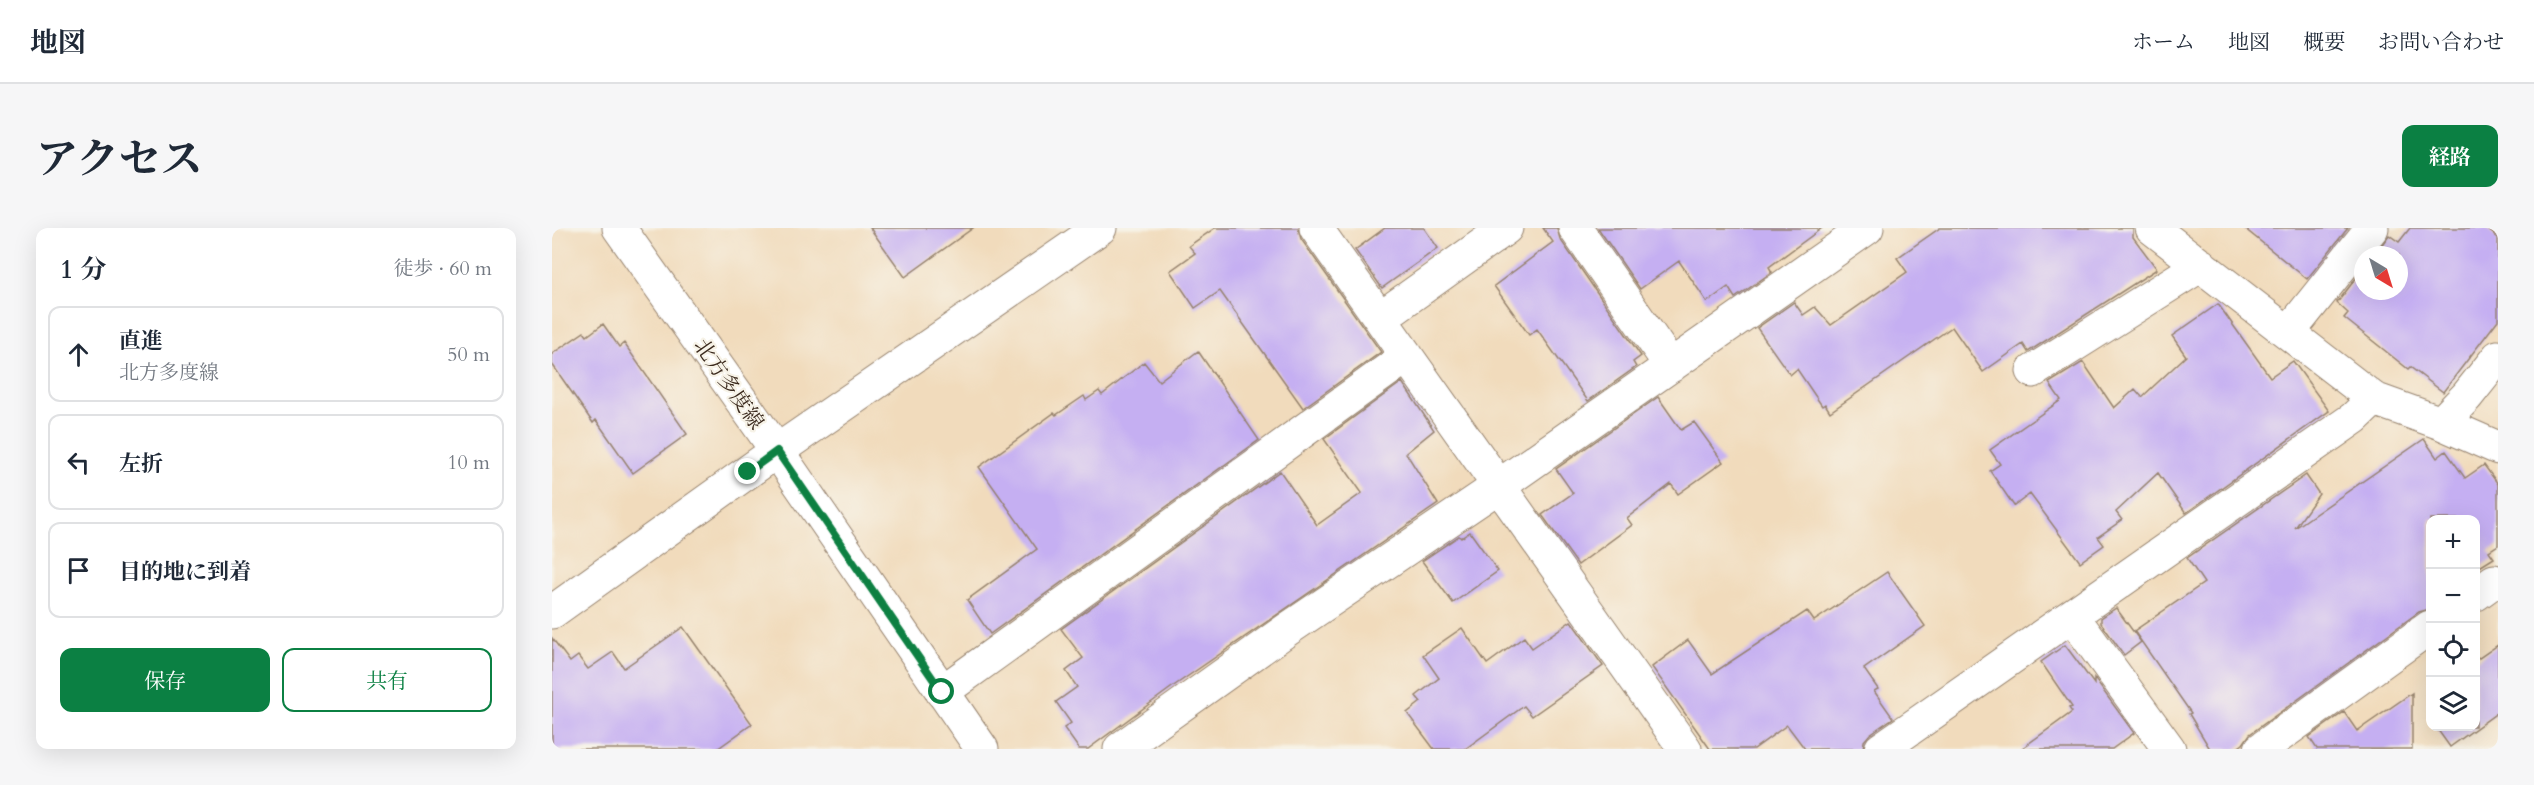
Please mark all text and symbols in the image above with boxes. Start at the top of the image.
text: 地図 [30,24,86,62]
text: ホーム [2132,28,2195,57]
text: 地図 [2228,28,2270,57]
text: 概要 [2303,28,2345,57]
text: お問い合わせ [2378,28,2504,57]
button: 経路 [2402,125,2498,187]
text: アクセス [36,131,203,188]
north arrow [2354,246,2408,300]
text: 1 分 [60,252,106,287]
text: 徒歩 · 60 m [393,255,492,282]
text: 直進 [119,326,163,356]
street label: 北方多度線 [687,333,771,436]
icon: ahead [62,338,95,371]
text: 50 m [447,341,490,368]
text: 北方多度線 [119,359,219,386]
icon: left [62,446,95,479]
text: 左折 [119,449,163,479]
text: 10 m [447,449,490,476]
route end [734,458,760,484]
map controls [2426,515,2480,731]
button: + [2426,515,2480,569]
icon: arrive [62,554,95,587]
text: 目的地に到着 [119,557,251,587]
button: − [2426,569,2480,623]
button: locate [2426,623,2480,677]
button: 保存 [60,648,270,712]
button: 共有 [282,648,492,712]
button: layers [2426,677,2480,731]
route start [928,678,954,704]

